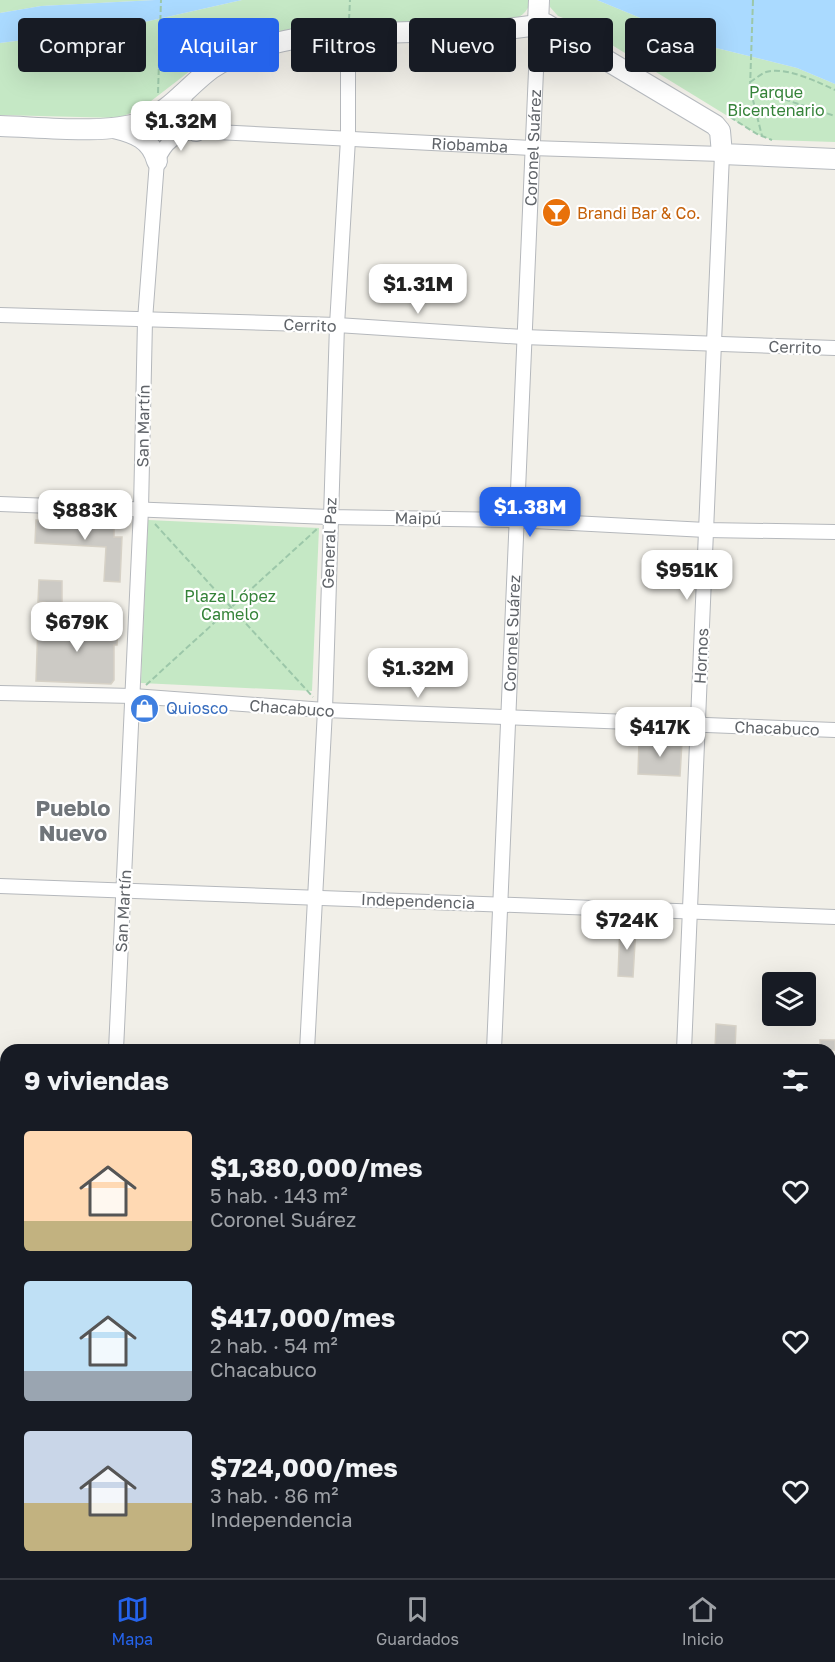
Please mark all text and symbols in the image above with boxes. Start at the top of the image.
chip: Comprar [18,18,146,72]
chip: Alquilar [158,18,279,72]
chip: Filtros [291,18,397,72]
chip: Nuevo [409,18,516,72]
chip: Piso [528,18,613,72]
chip: Casa [625,18,716,72]
park label: Parque Bicentenario [727,82,825,120]
street label: Coronel Suárez [520,89,545,207]
pin: $1.32M [132,101,230,152]
text: $1.32M [145,108,217,132]
street label: Riobamba [431,133,509,157]
bar icon: Brandi Bar & Co. [540,197,572,229]
place label: Brandi Bar & Co. [577,203,701,223]
pin: $1.31M [369,264,467,315]
text: $1.31M [383,271,453,295]
street label: Cerrito [283,314,337,336]
street label: Cerrito [768,336,822,358]
street label: San Martín [132,384,154,468]
pin: $1.38M [481,487,579,538]
pin: $883K [43,490,127,541]
text: $1.38M [494,494,566,518]
text: $883K [52,497,118,521]
street label: General Paz [317,497,341,589]
street label: Maipú [395,508,441,528]
pin: $951K [645,550,729,601]
text: $951K [655,557,719,581]
street label: Coronel Suárez [499,575,524,692]
park label: Plaza López Camelo [184,586,276,624]
pin: $679K [35,602,119,653]
text: $679K [45,609,109,633]
street label: Hornos [690,628,712,684]
pin: $1.32M [369,648,467,699]
text: $1.32M [382,655,454,679]
shop icon: Quiosco [129,692,161,724]
street label: Chacabuco [249,695,335,721]
place label: Quiosco [166,698,228,718]
pin: $417K [618,707,702,758]
text: $417K [629,714,691,738]
street label: Chacabuco [734,717,820,739]
district label: Pueblo Nuevo [36,794,110,846]
street label: San Martín [111,869,135,953]
street label: Independencia [361,889,475,913]
pin: $724K [585,900,669,951]
text: $724K [595,907,659,931]
map controls [762,972,816,1026]
button: layers [762,972,816,1026]
icon: filters [779,1064,812,1097]
text: 9 viviendas [24,1065,169,1096]
text: $1,380,000/mes [210,1152,423,1183]
icon: home [72,1155,144,1227]
icon: heart [779,1175,812,1208]
text: 5 hab. · 143 m² [210,1183,348,1207]
text: Coronel Suárez [210,1207,356,1231]
text: $417,000/mes [210,1302,395,1333]
icon: home [72,1305,144,1377]
icon: heart [779,1325,812,1358]
text: 2 hab. · 54 m² [210,1333,338,1357]
text: Chacabuco [210,1357,317,1381]
text: $724,000/mes [210,1452,398,1483]
icon: home [72,1455,144,1527]
icon: heart [779,1475,812,1508]
text: 3 hab. · 86 m² [210,1483,338,1507]
text: Independencia [210,1507,352,1531]
tab: Mapa [111,1593,153,1649]
tab: Guardados [376,1593,459,1649]
tab: Inicio [682,1593,724,1649]

